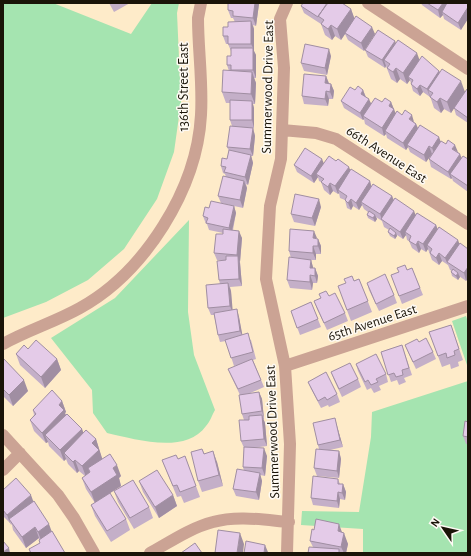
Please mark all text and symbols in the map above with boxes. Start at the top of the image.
street label: Summerwood Drive East [260,20,276,154]
street label: 136th Street East [177,42,191,132]
street label: 66th Avenue East [344,124,430,186]
street label: 65th Avenue East [326,302,419,344]
street label: Summerwood Drive East [264,364,282,499]
north arrow [423,508,463,548]
text: N [428,516,442,529]

